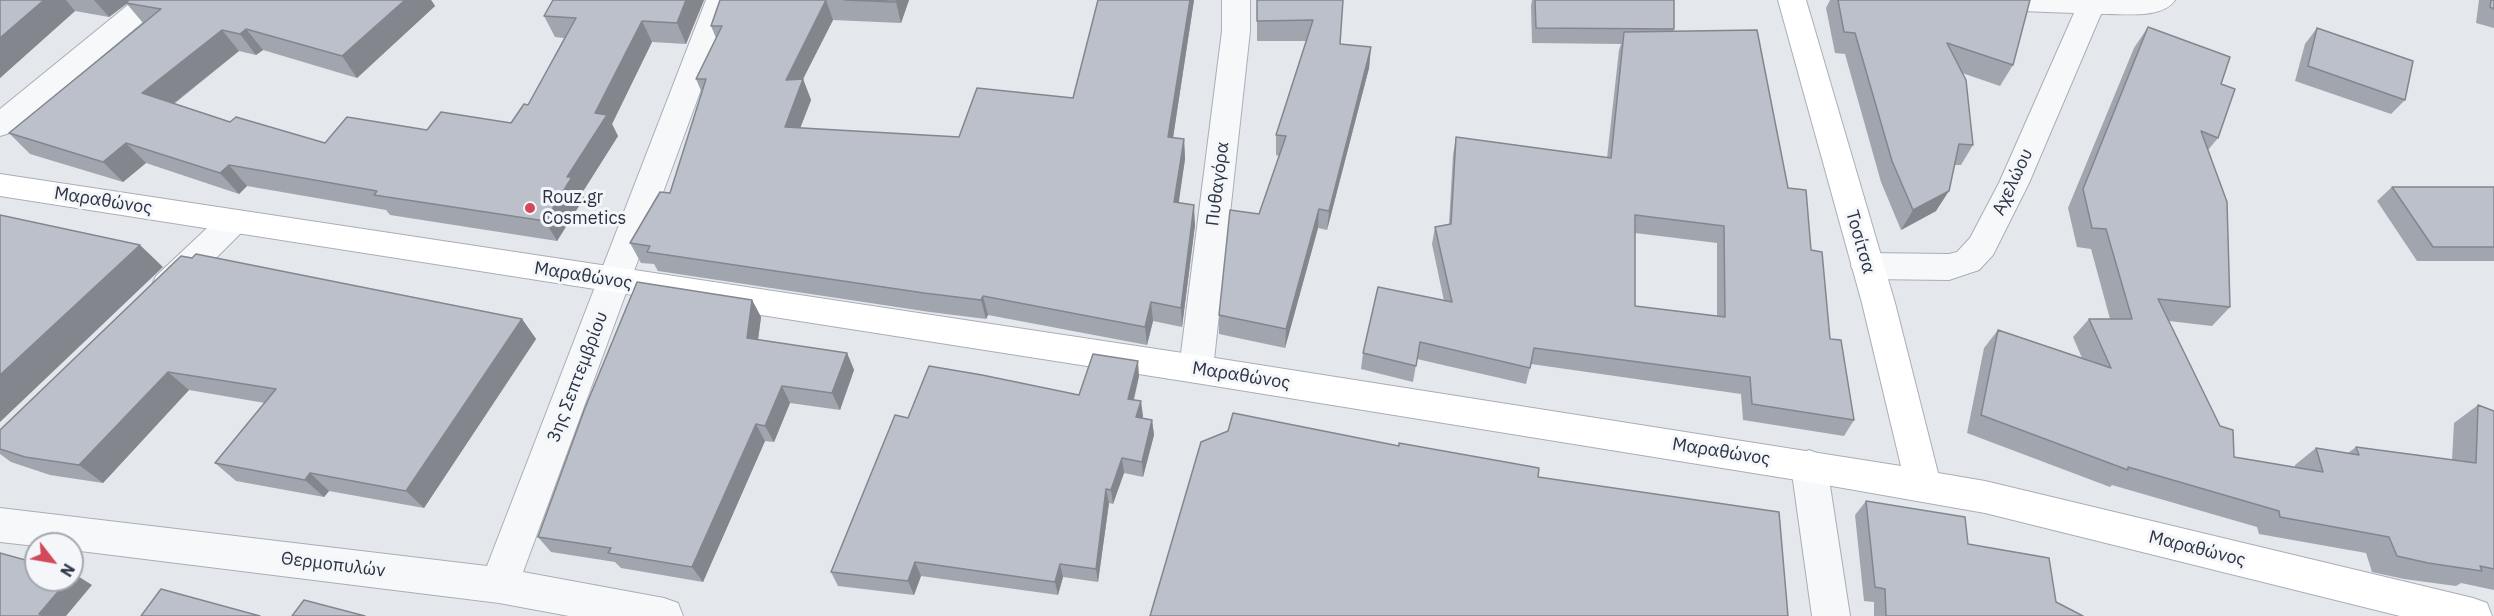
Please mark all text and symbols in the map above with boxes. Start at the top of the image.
street label: Πυθαγόρα [1202,141,1234,227]
street label: Αχελώου [1988,145,2038,219]
street label: Μαραθώνος [52,183,154,219]
place label: Rouz.gr Cosmetics [542,187,626,230]
marker: Rouz.gr Cosmetics [523,201,537,215]
street label: Τοσίτσα [1841,208,1879,276]
street label: Μαραθώνος [532,258,634,294]
street label: 3ης Σεπτεμβρίου [543,308,613,446]
street label: Μαραθώνος [1190,358,1292,394]
street label: Μαραθώνος [1670,434,1772,470]
street label: Μαραθώνος [2146,527,2248,571]
north arrow [24,532,84,592]
street label: Θερμοπυλών [280,548,386,582]
text: N [56,560,79,580]

